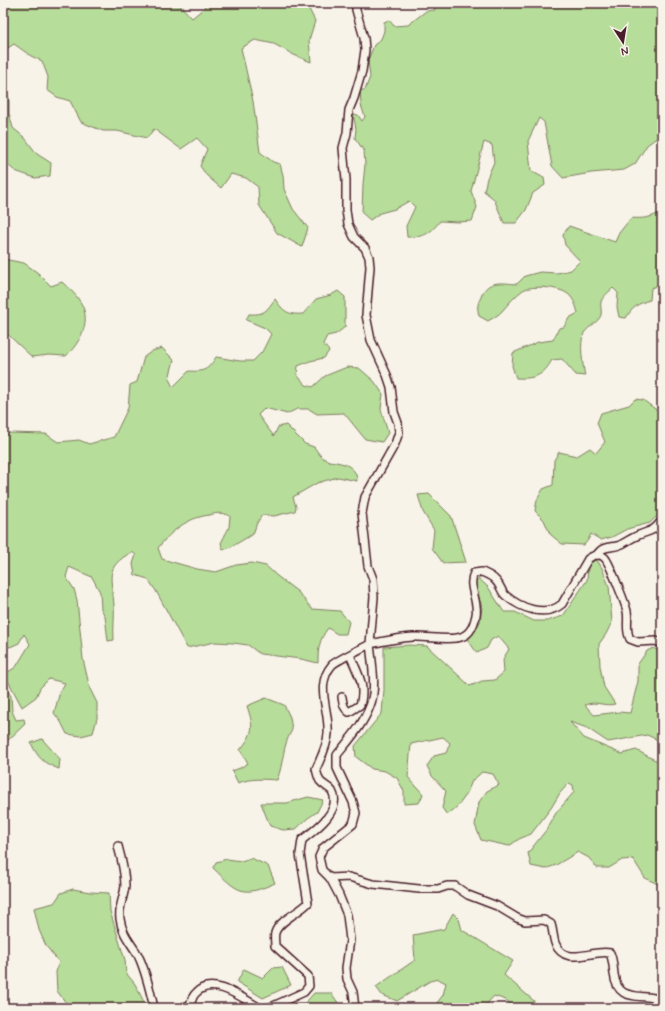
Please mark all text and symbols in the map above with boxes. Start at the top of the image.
north arrow [603,22,643,62]
text: N [620,43,630,58]

